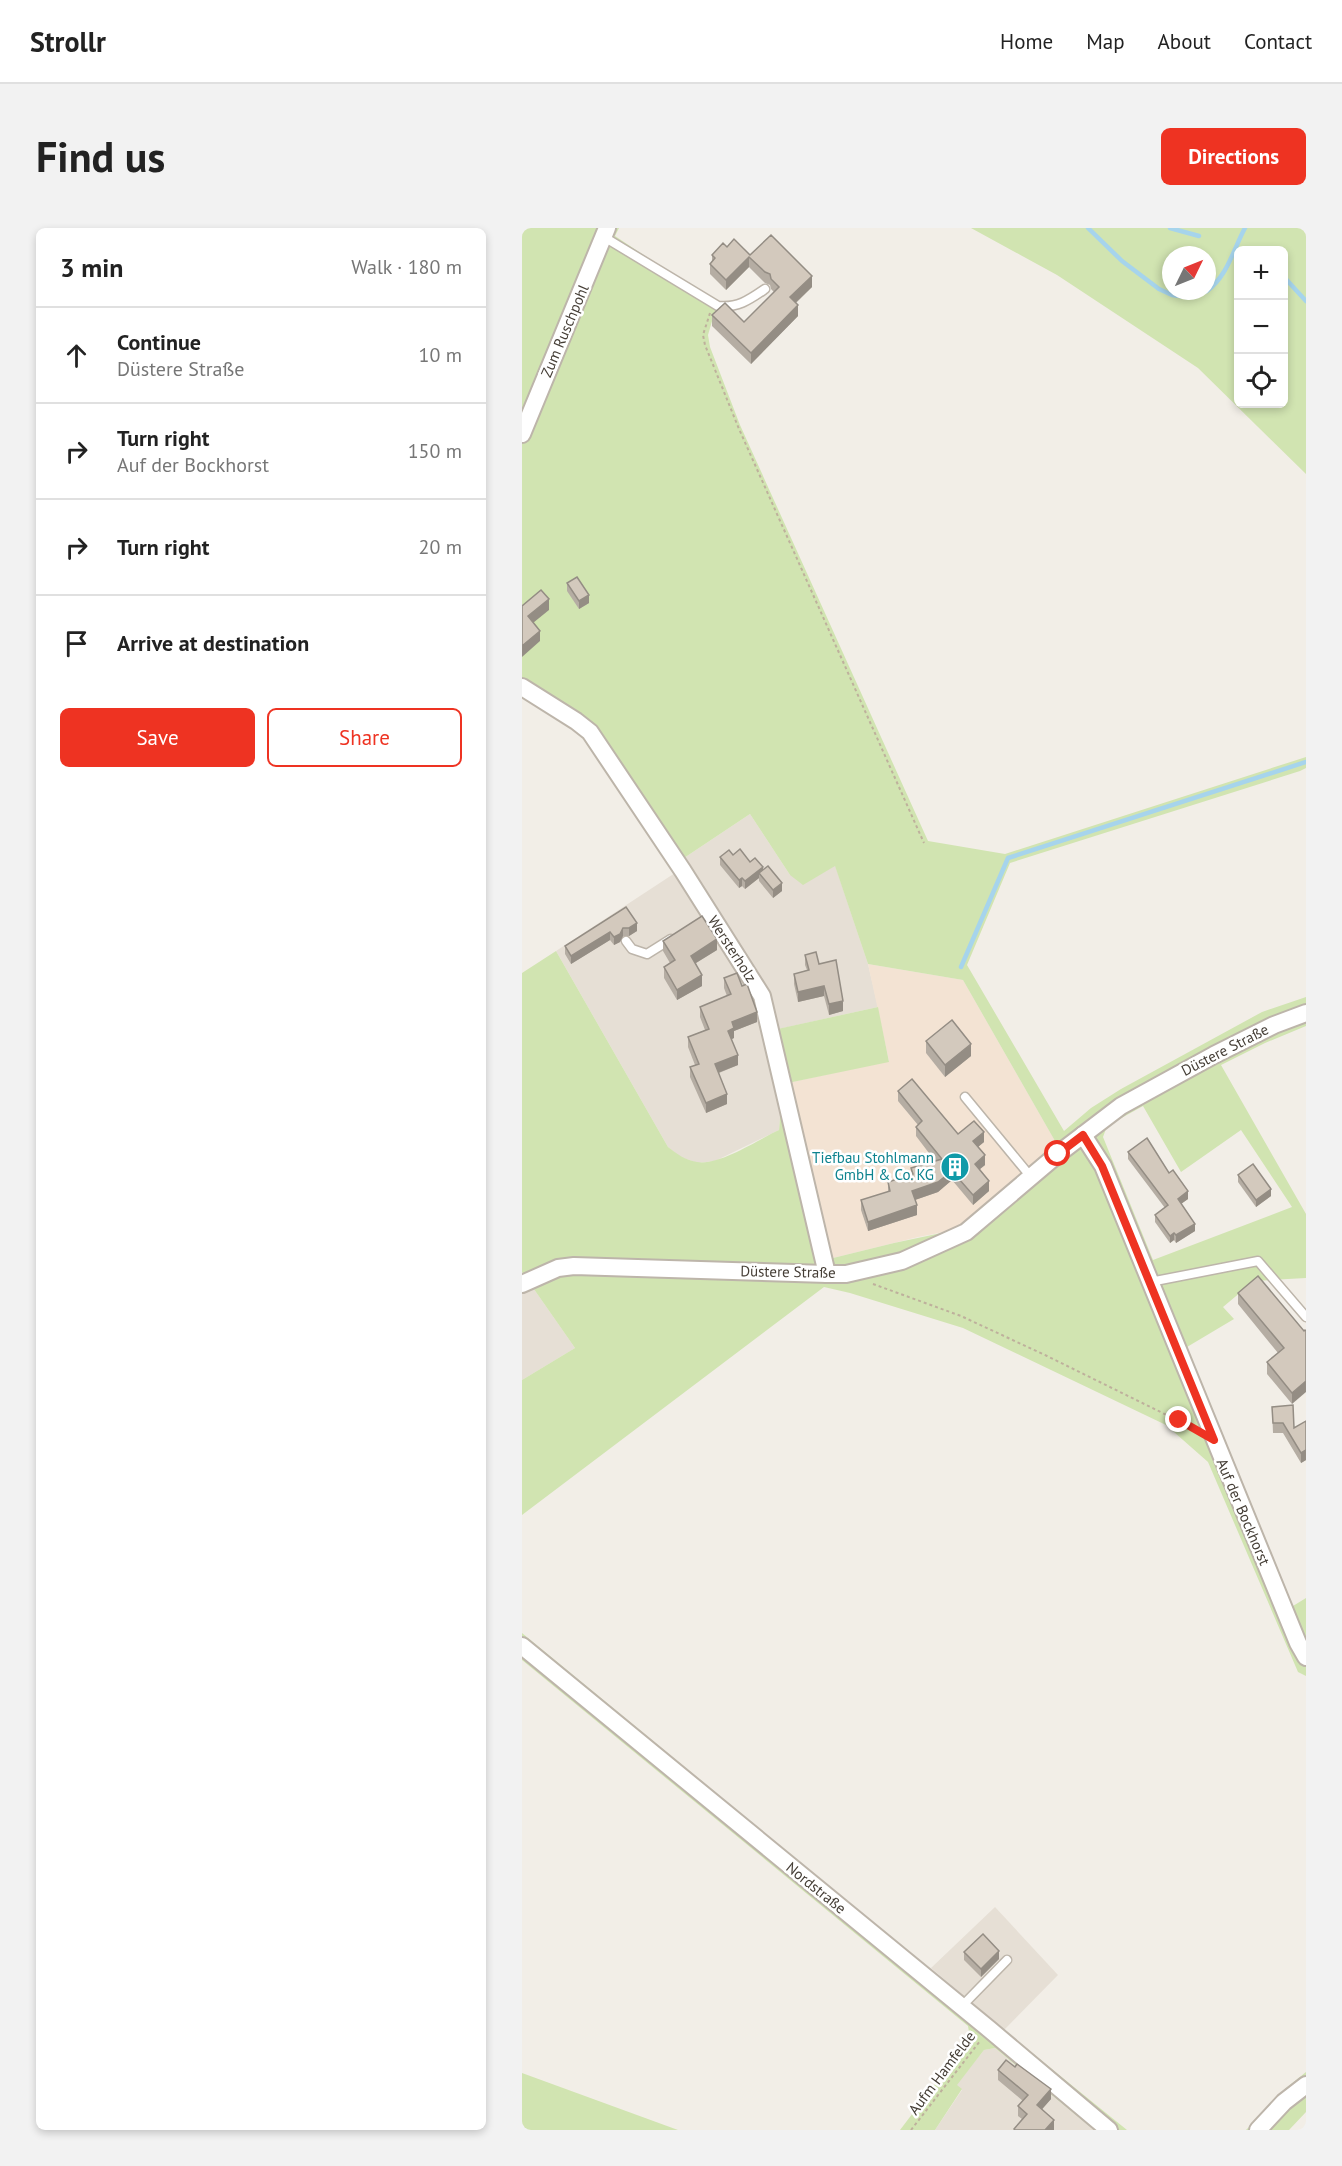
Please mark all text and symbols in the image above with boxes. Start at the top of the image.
text: Strollr [30,23,106,60]
text: Home [1000,28,1053,55]
text: Map [1086,28,1125,55]
text: About [1158,28,1211,55]
text: Contact [1244,28,1312,55]
button: Directions [1161,128,1306,185]
text: Find us [36,129,165,184]
north arrow [1162,246,1216,300]
map controls [1234,246,1288,408]
button: + [1234,246,1288,300]
text: 3 min [60,251,123,284]
text: Walk · 180 m [351,254,462,280]
street label: Zum Ruschpohl [536,281,593,380]
button: − [1234,300,1288,354]
text: Continue [117,328,201,356]
icon: ahead [60,339,93,372]
text: 10 m [419,342,462,368]
button: locate [1234,354,1288,408]
text: Düstere Straße [117,356,244,382]
text: Turn right [117,424,209,452]
icon: right [60,435,93,468]
text: 150 m [408,438,462,464]
text: Auf der Bockhorst [117,452,269,478]
icon: right [60,531,93,564]
text: Turn right [117,533,209,561]
text: 20 m [419,534,462,560]
icon: arrive [60,627,93,660]
text: Arrive at destination [117,629,309,657]
button: Save [60,708,255,767]
button: Share [267,708,462,767]
street label: Wersterholz [704,912,761,986]
street label: Düstere Straße [1178,1019,1272,1080]
route start [1044,1140,1070,1166]
place label: Tiefbau Stohlmann GmbH & Co. KG [812,1148,934,1184]
building icon: Tiefbau Stohlmann GmbH & Co. KG [939,1151,971,1183]
street label: Düstere Straße [740,1261,836,1282]
route end [1165,1406,1191,1432]
street label: Auf der Bockhorst [1212,1456,1274,1568]
street label: Nordstraße [782,1858,850,1918]
street label: Aufm Hamfelde [904,2027,979,2118]

